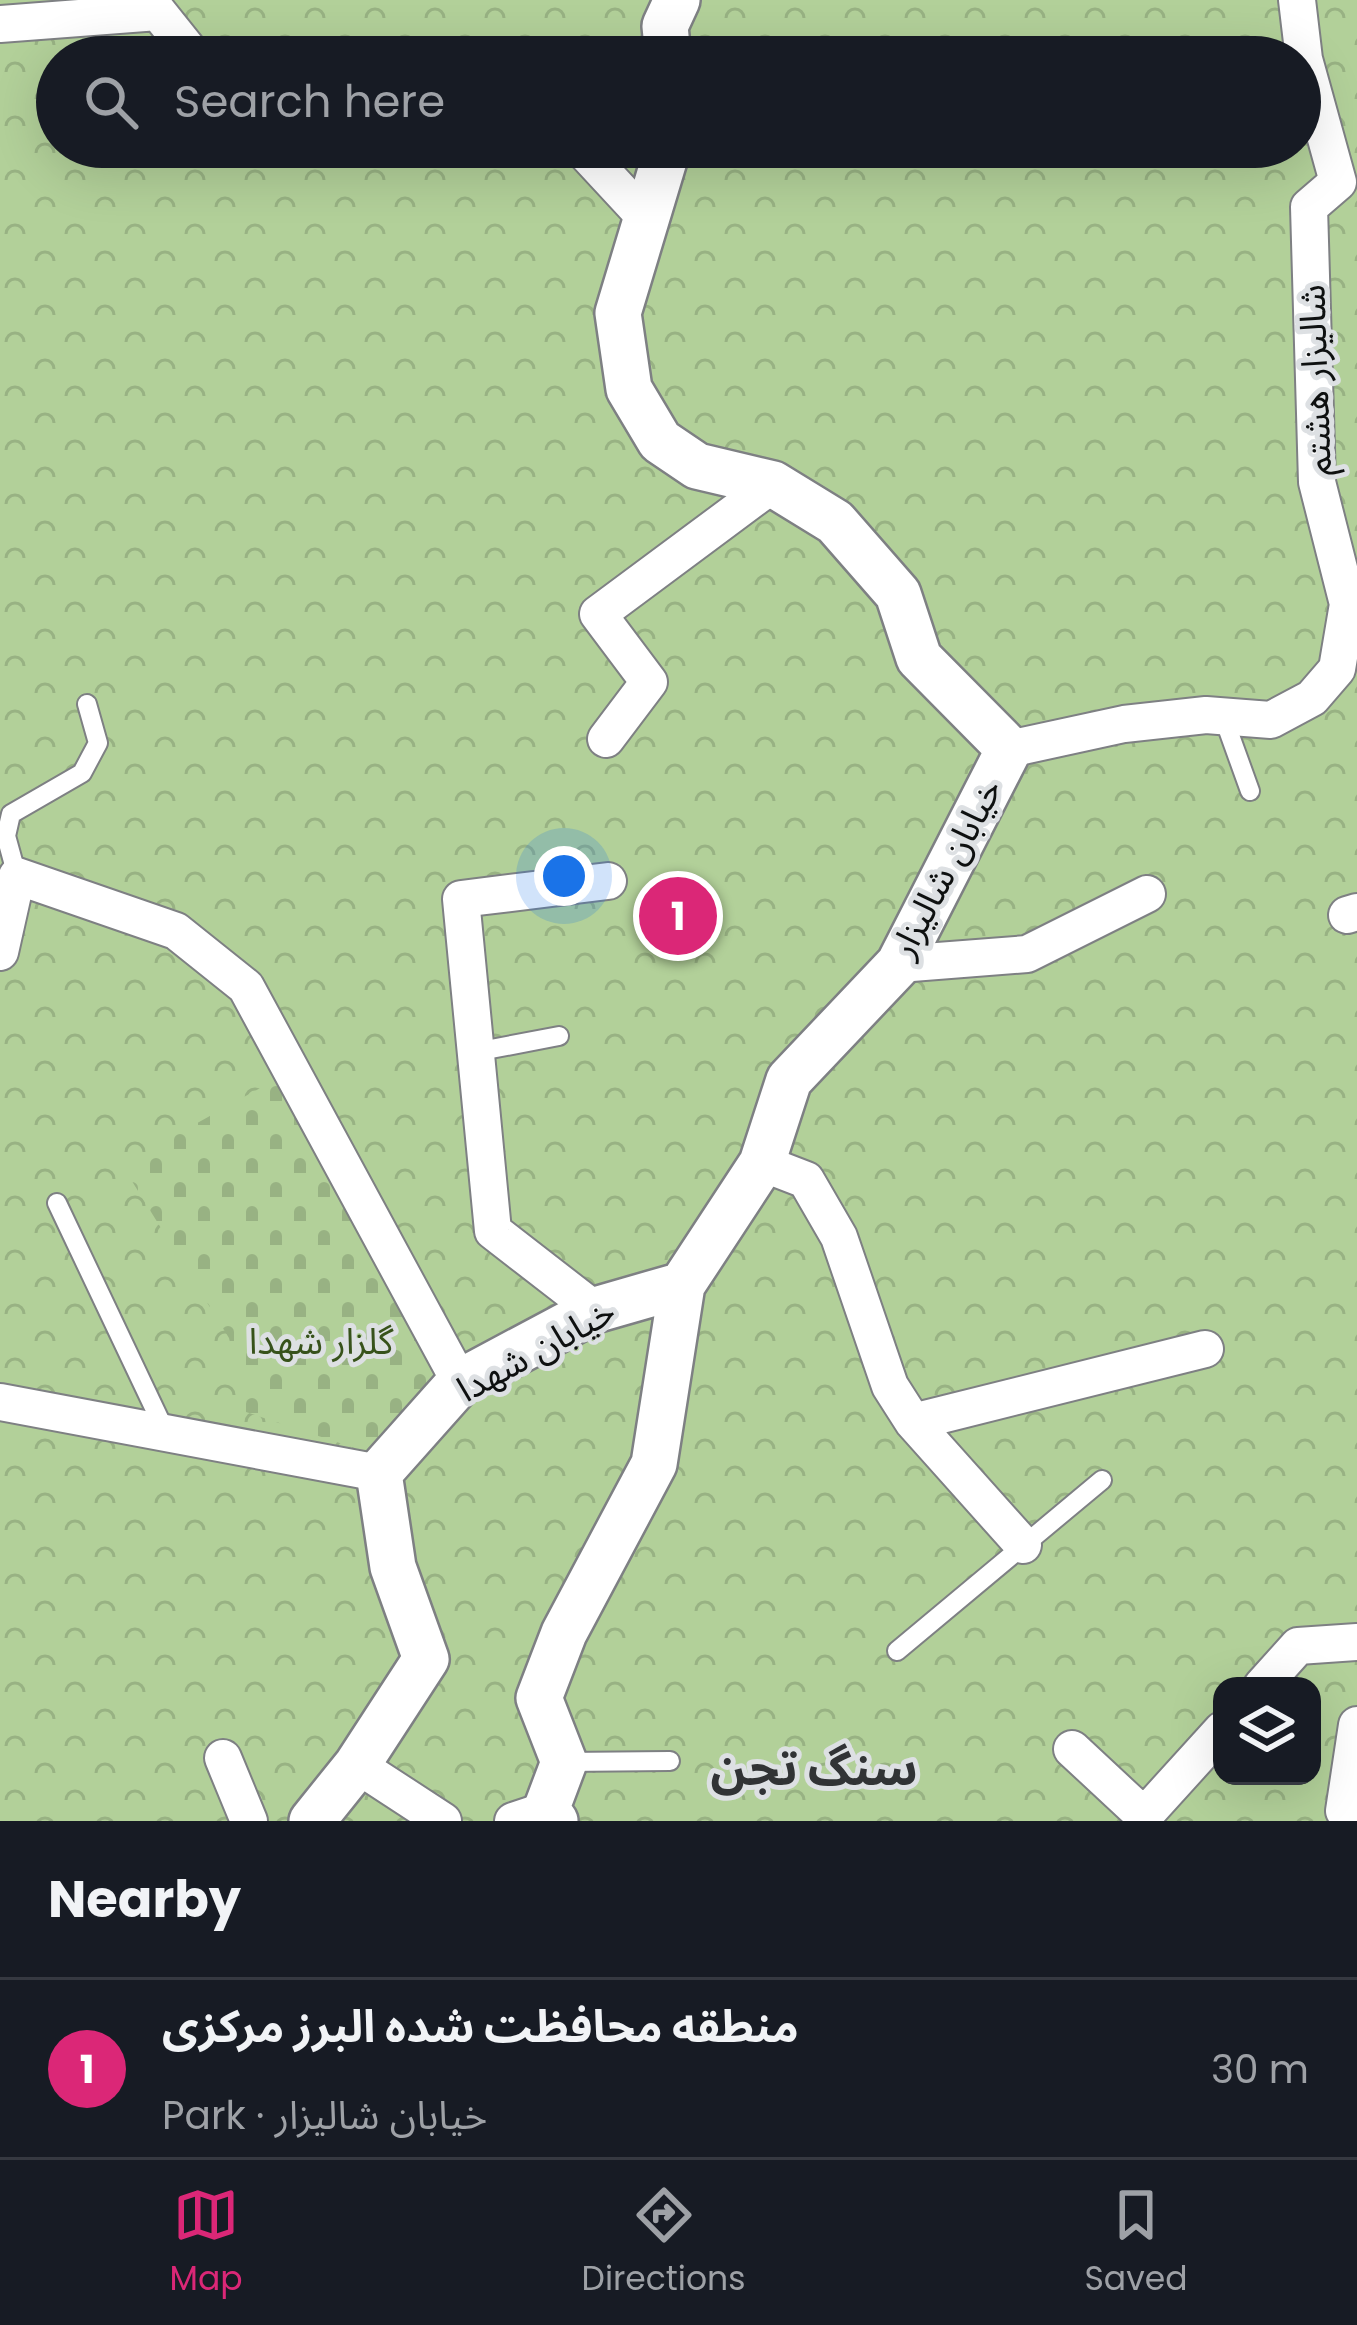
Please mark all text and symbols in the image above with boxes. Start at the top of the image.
search box [36,36,1321,168]
icon: search [78,69,144,135]
text: Search here [174,70,445,133]
street label: شالیزار هشتم [1286,284,1346,476]
street label: خیابان شالیزار [877,769,1015,967]
your location [534,846,594,906]
pin: 1 [639,871,717,961]
street label: خیابان شهدا [448,1286,624,1414]
park label: گلزار شهدا [249,1316,394,1367]
map controls [1213,1677,1321,1785]
button: layers [1213,1677,1321,1785]
district label: سنگ تجن [710,1735,918,1802]
text: Nearby [48,1863,241,1935]
text: منطقه محافظت شده البرز مرکزی [162,1995,799,2058]
text: 1 [80,2042,94,2097]
text: 30 m [1211,2042,1309,2097]
text: Park · خیابان شالیزار [162,2088,487,2143]
tab: Map [170,2182,243,2304]
tab: Directions [582,2182,745,2304]
tab: Saved [1085,2182,1187,2304]

